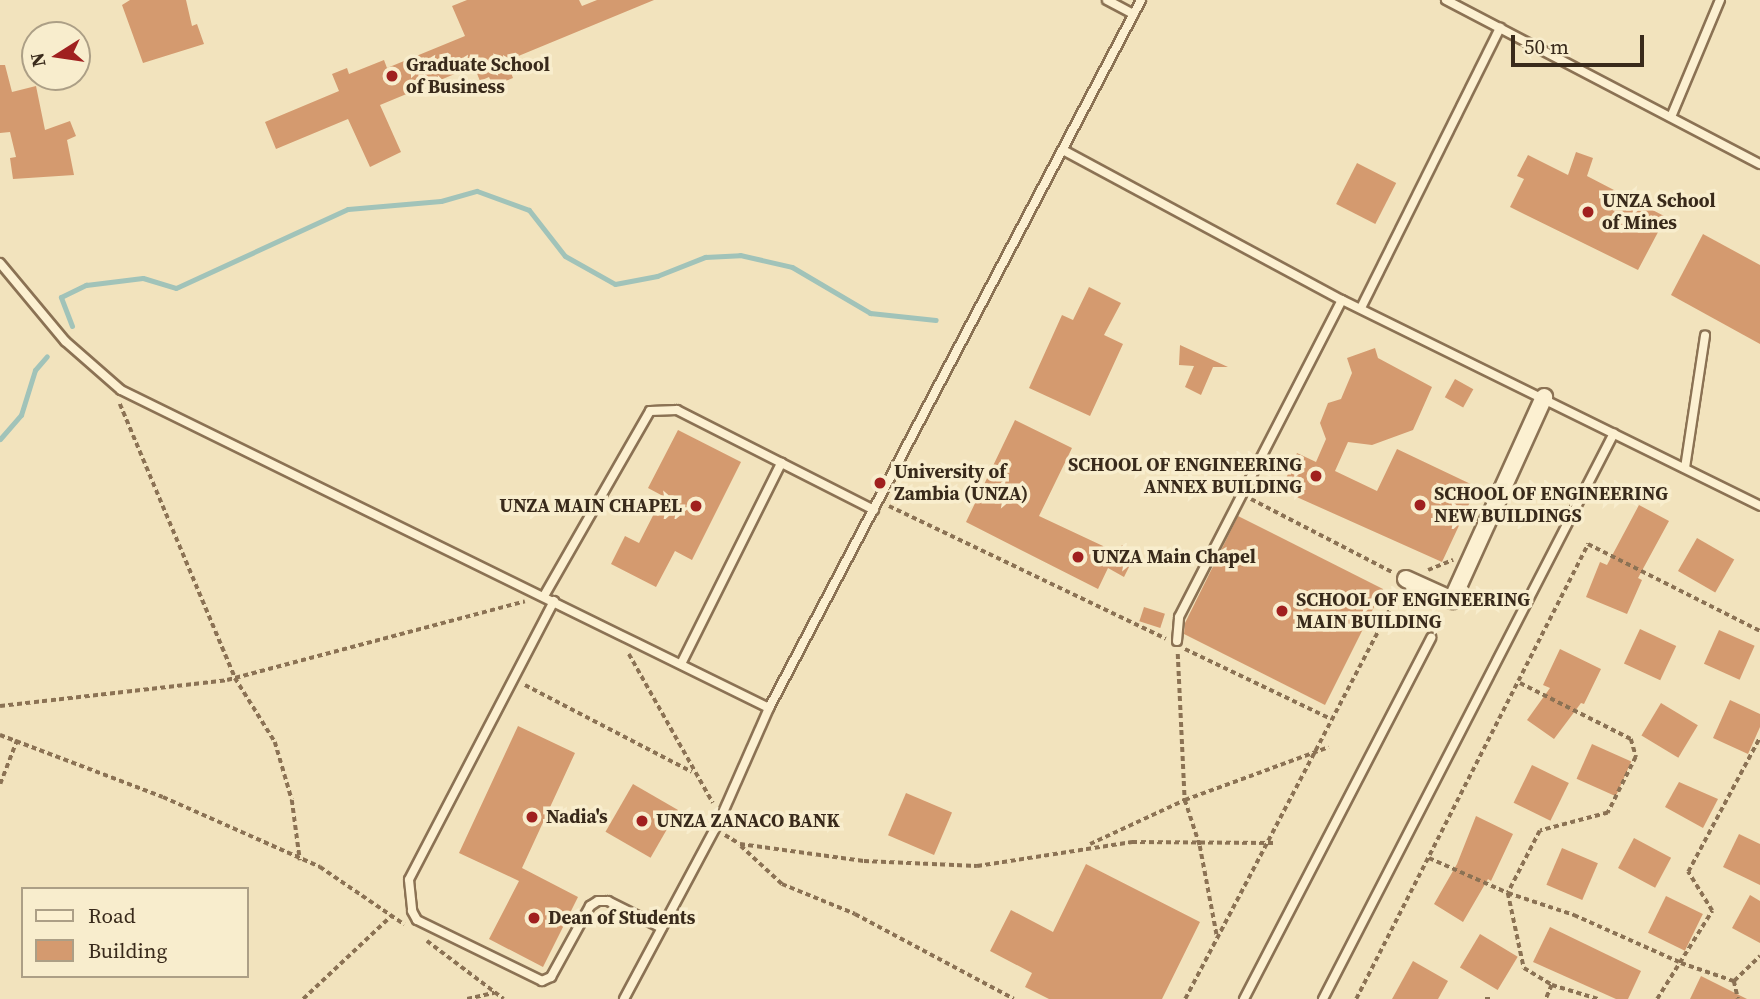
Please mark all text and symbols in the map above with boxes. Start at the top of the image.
north arrow [21,21,91,91]
scale bar [1515,21,1648,65]
text: 50 m [1524,32,1569,61]
text: N [23,50,52,69]
place label: Graduate School of Business [406,54,550,98]
marker: Graduate School of Business [384,68,400,84]
place label: UNZA School of Mines [1602,190,1716,234]
marker: UNZA School of Mines [1580,204,1596,220]
place label: SCHOOL OF ENGINEERING ANNEX BUILDING [1068,454,1302,498]
place label: University of Zambia (UNZA) [894,461,1028,505]
marker: SCHOOL OF ENGINEERING ANNEX BUILDING [1308,468,1324,484]
marker: University of Zambia (UNZA) [872,475,888,491]
place label: SCHOOL OF ENGINEERING NEW BUILDINGS [1434,483,1668,527]
place label: UNZA MAIN CHAPEL [499,495,682,517]
marker: SCHOOL OF ENGINEERING NEW BUILDINGS [1412,497,1428,513]
marker: UNZA MAIN CHAPEL [688,498,704,514]
place label: UNZA Main Chapel [1092,546,1256,568]
marker: UNZA Main Chapel [1070,549,1086,565]
place label: SCHOOL OF ENGINEERING MAIN BUILDING [1296,589,1530,633]
marker: SCHOOL OF ENGINEERING MAIN BUILDING [1274,603,1290,619]
place label: Nadia's [546,806,608,828]
marker: Nadia's [524,809,540,825]
place label: UNZA ZANACO BANK [656,810,840,832]
marker: UNZA ZANACO BANK [634,813,650,829]
legend [21,887,248,978]
text: Road [88,901,136,930]
place label: Dean of Students [548,907,695,929]
marker: Dean of Students [526,910,542,926]
text: Building [88,936,167,965]

